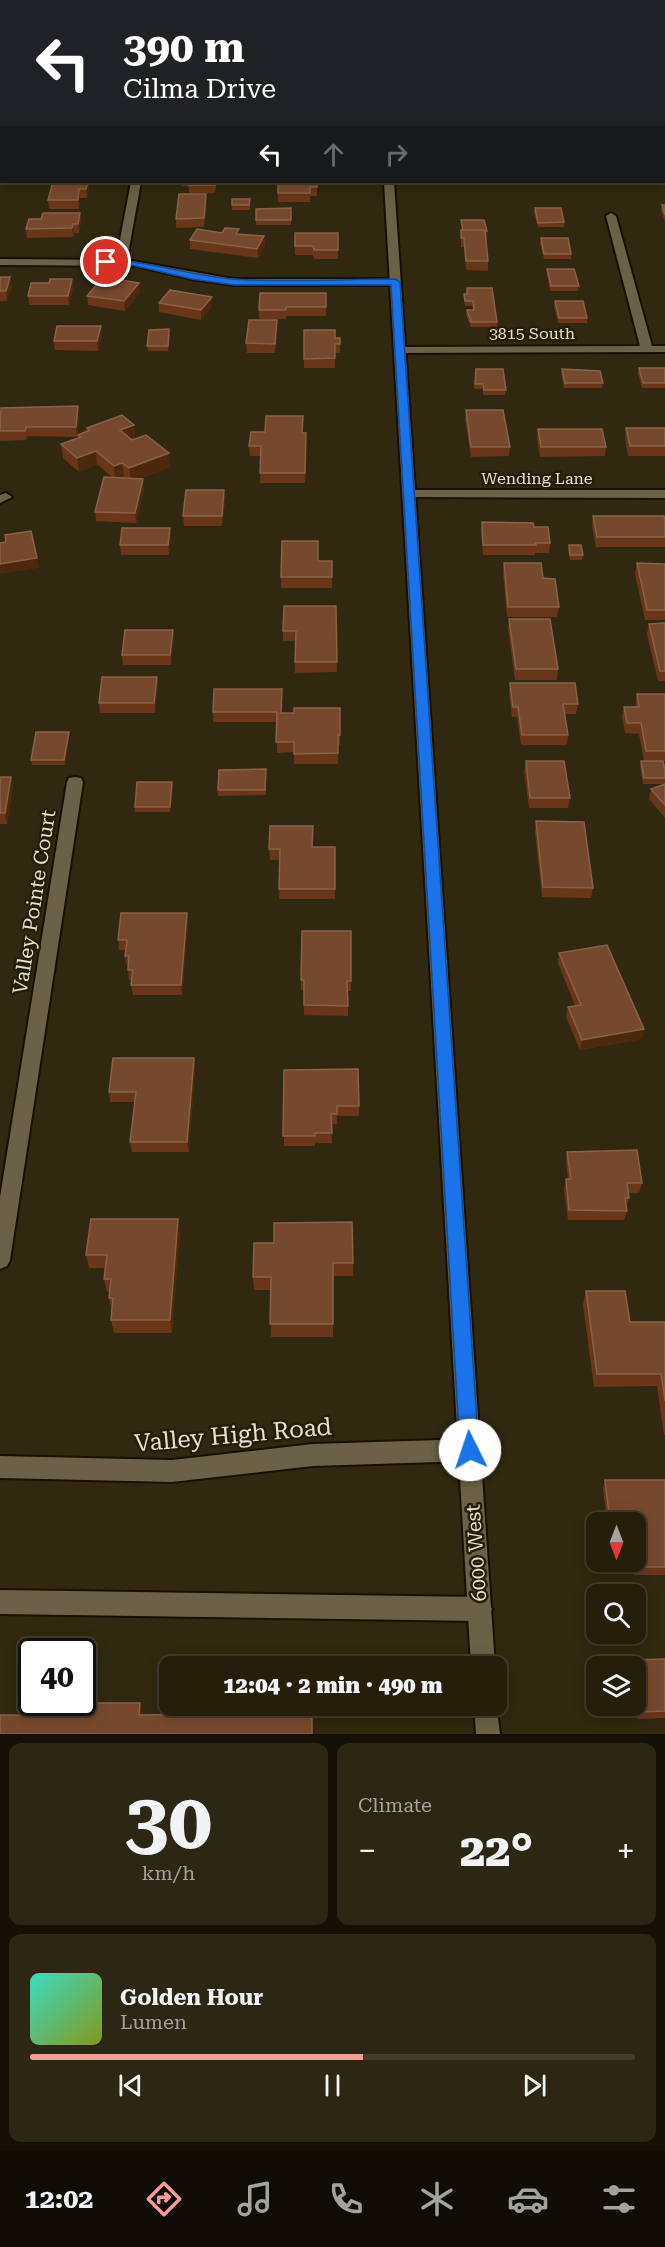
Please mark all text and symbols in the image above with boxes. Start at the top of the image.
text: 390 m [123,23,245,72]
icon: left [24,24,102,102]
text: Cilma Drive [123,73,276,105]
icon: left [254,138,287,171]
icon: ahead [317,138,350,171]
icon: right [380,138,413,171]
pin [80,236,131,287]
icon: arrive [89,245,122,278]
street label: 3815 South [489,324,575,343]
street label: Wending Lane [481,469,593,488]
street label: Valley Pointe Court [8,808,60,996]
street label: Valley High Road [133,1412,333,1458]
position arrow [438,1418,502,1482]
street label: 6000 West [461,1503,491,1602]
north arrow [586,1512,646,1572]
map controls [586,1512,646,1716]
button: search [586,1584,646,1644]
speed limit sign: 40 [18,1638,96,1716]
button: layers [586,1656,646,1716]
text: 12:04 · 2 min · 490 m [223,1673,443,1698]
text: 30 [125,1776,212,1867]
text: Climate [358,1793,432,1817]
text: 22° [460,1824,533,1877]
text: − [358,1831,376,1870]
text: + [617,1831,635,1870]
text: km/h [142,1861,195,1885]
text: Golden Hour [120,1985,263,2010]
text: Lumen [120,2010,187,2034]
icon: previous [114,2069,147,2102]
icon: pause [316,2069,349,2102]
icon: next [518,2069,551,2102]
icon: directions [143,2178,185,2220]
icon: music [234,2178,276,2220]
icon: phone [325,2178,367,2220]
icon: climate [416,2178,458,2220]
icon: car [507,2178,549,2220]
icon: filters [598,2178,640,2220]
text: 12:02 [25,2183,94,2215]

